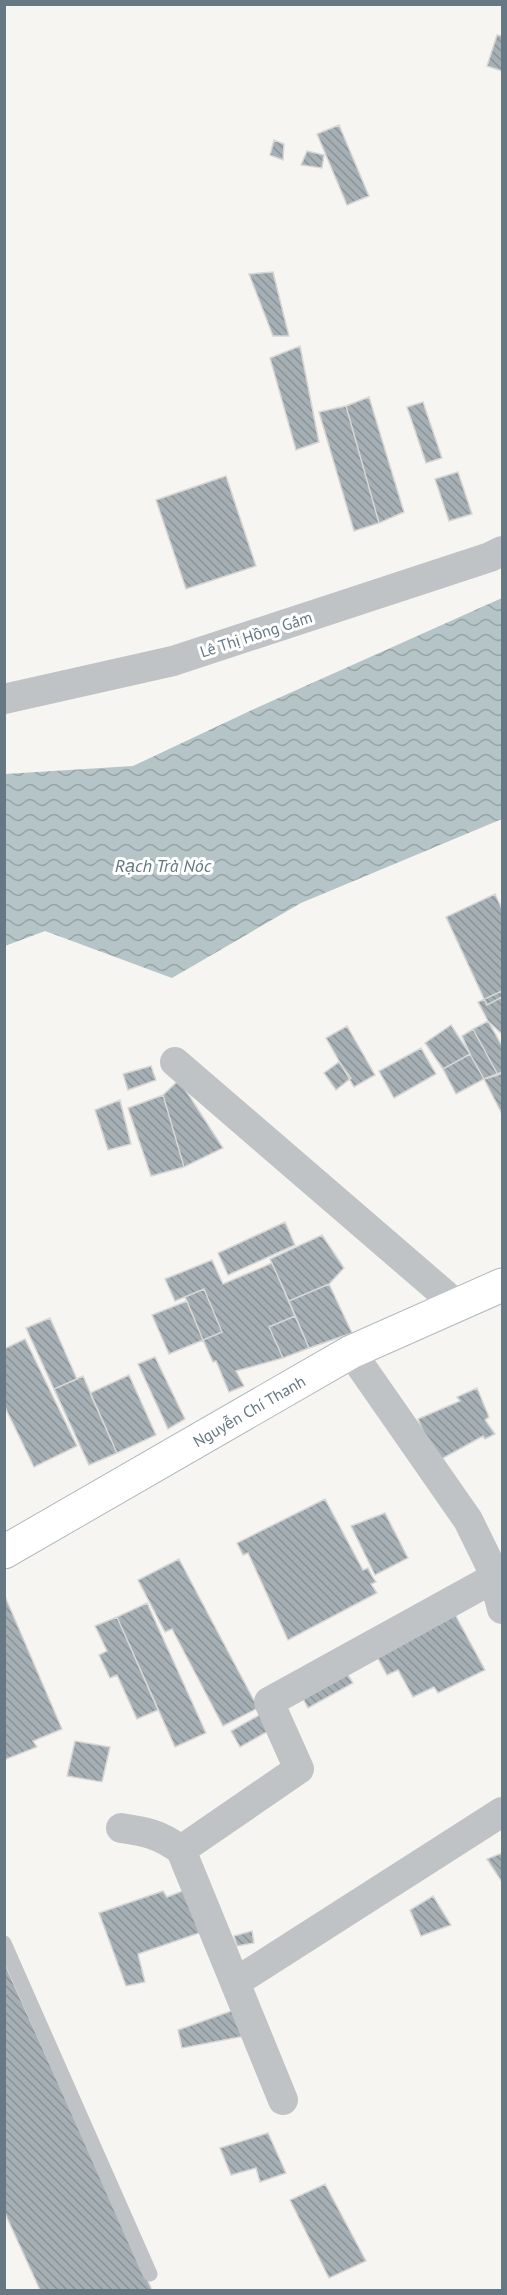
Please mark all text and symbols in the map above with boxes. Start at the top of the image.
street label: Lê Thị Hồng Gấm [197,606,315,662]
water label: Rạch Trà Nóc [115,854,212,877]
street label: Nguyễn Chí Thanh [189,1371,309,1451]

